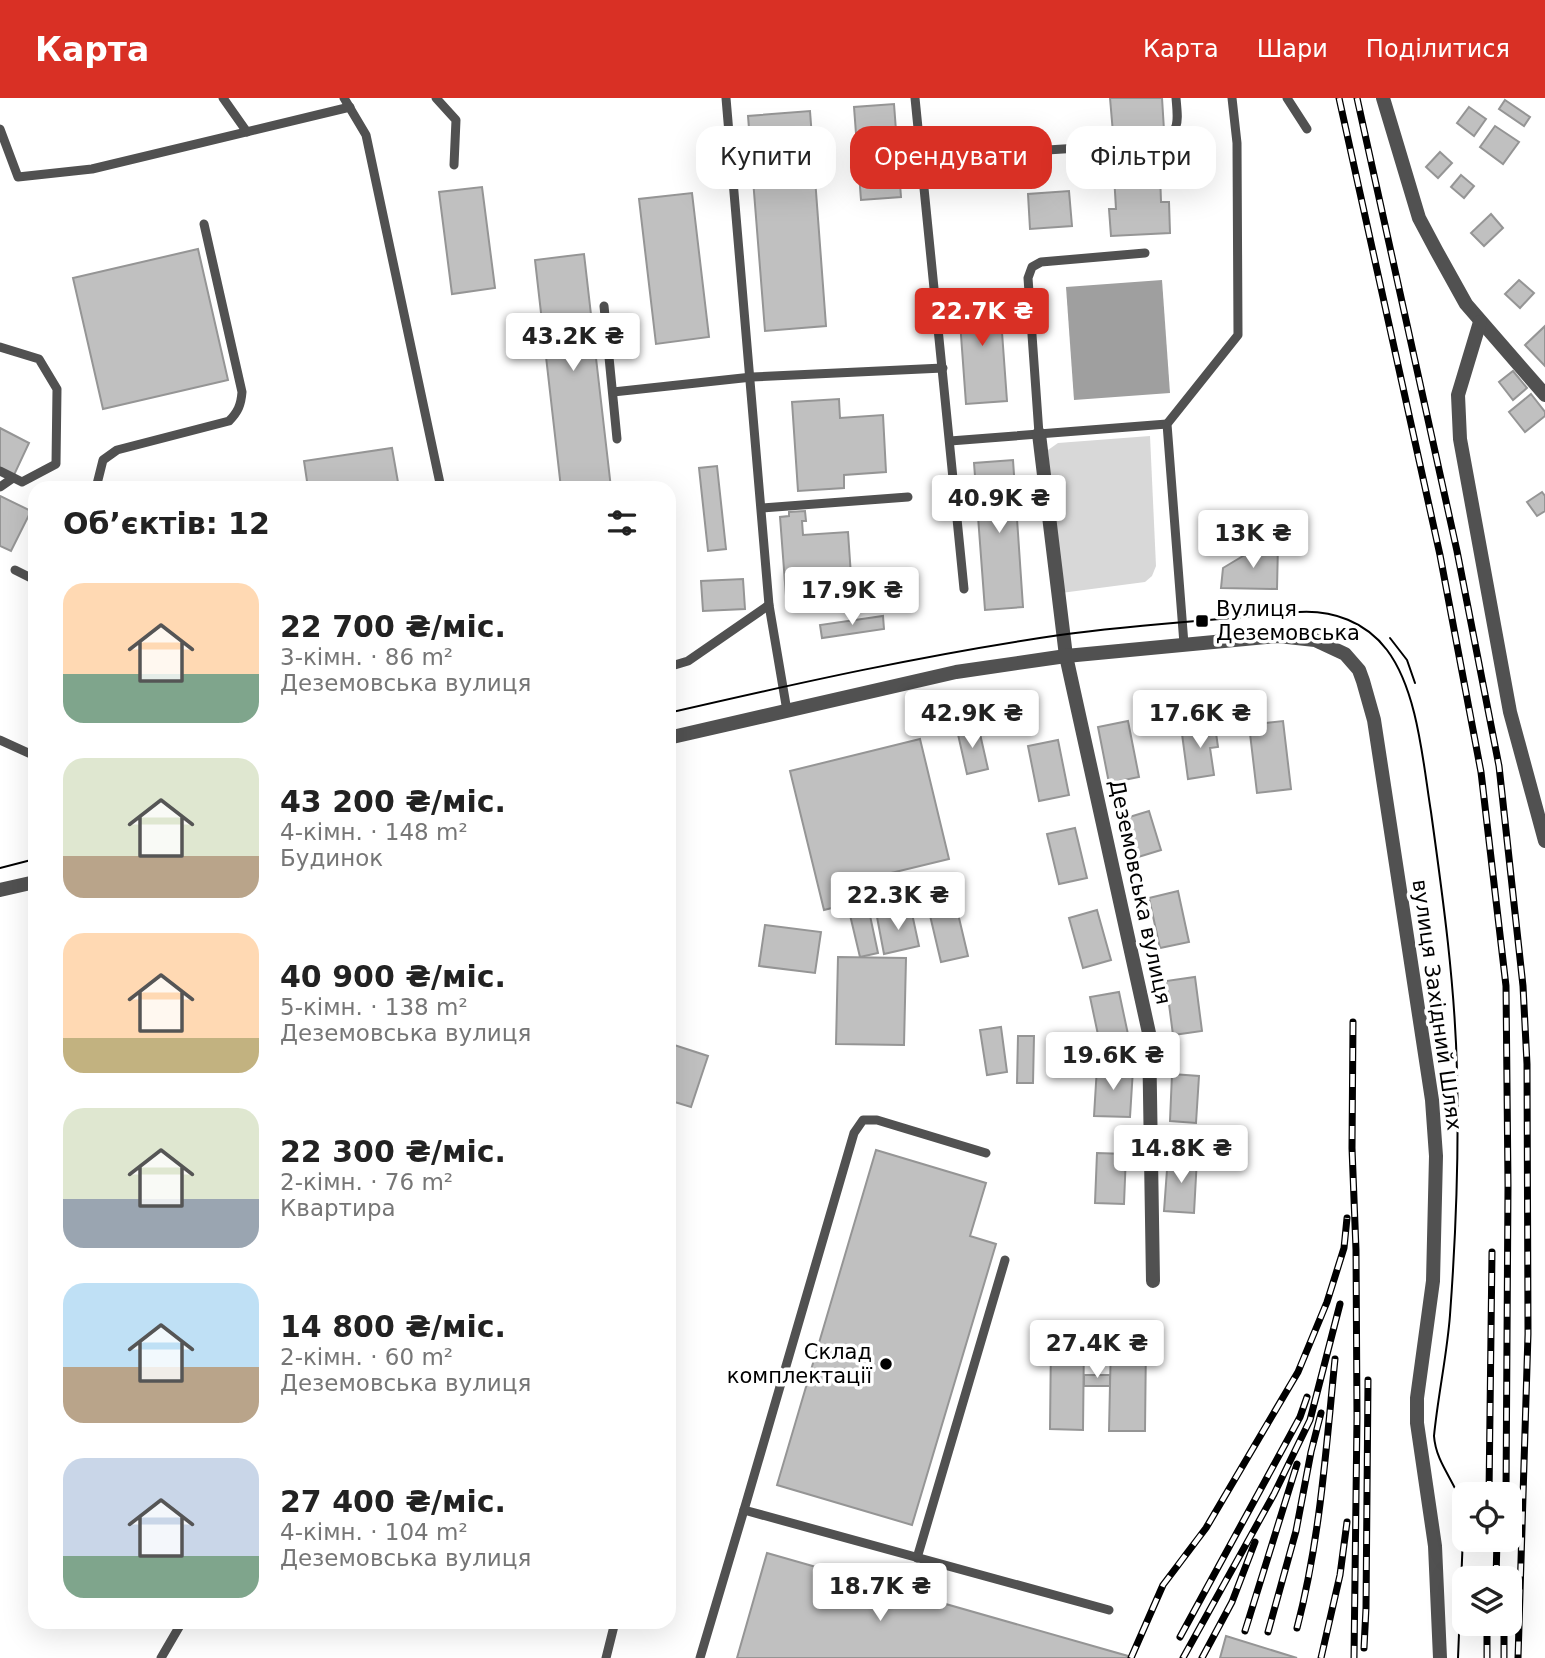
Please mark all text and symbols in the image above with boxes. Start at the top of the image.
text: Карта [35,30,149,69]
text: Карта [1143,35,1219,63]
text: Шари [1257,35,1328,63]
text: Поділитися [1366,35,1510,63]
chip: Купити [696,126,836,189]
chip: Орендувати [850,126,1052,189]
chip: Фільтри [1066,126,1216,189]
pin: 22.7K ₴ [917,288,1047,348]
text: 22.7K ₴ [931,298,1033,324]
pin: 43.2K ₴ [508,314,638,373]
text: 43.2K ₴ [522,323,624,349]
pin: 40.9K ₴ [934,476,1064,535]
text: 40.9K ₴ [948,485,1050,511]
icon: filters [603,504,641,542]
text: Об’єктів: 12 [63,506,270,541]
pin: 13K ₴ [1204,510,1302,570]
text: 13K ₴ [1214,520,1292,546]
pin: 17.9K ₴ [787,568,917,627]
text: 17.9K ₴ [801,577,903,603]
place label: Вулиця Деземовська [1216,597,1360,645]
text: 22 700 ₴/міс. [280,609,506,644]
icon: home [119,611,203,695]
marker: Вулиця Деземовська [1194,613,1210,629]
text: 3-кімн. · 86 m² [280,644,453,670]
text: Деземовська вулиця [280,670,531,696]
pin: 42.9K ₴ [907,690,1037,750]
pin: 17.6K ₴ [1135,690,1265,750]
text: 42.9K ₴ [921,700,1023,726]
text: 17.6K ₴ [1149,700,1251,726]
street label: Деземовська вулиця [1104,777,1176,1007]
text: 43 200 ₴/міс. [280,784,506,819]
icon: home [119,786,203,870]
text: 4-кімн. · 148 m² [280,819,468,845]
text: Будинок [280,845,383,871]
pin: 22.3K ₴ [833,872,963,932]
street label: вулиця Західний Шлях [1407,878,1467,1132]
text: 22.3K ₴ [847,882,949,908]
text: 40 900 ₴/міс. [280,959,506,994]
icon: home [119,961,203,1045]
text: 5-кімн. · 138 m² [280,994,468,1020]
text: Деземовська вулиця [280,1020,531,1046]
pin: 19.6K ₴ [1048,1032,1178,1092]
text: 19.6K ₴ [1062,1042,1164,1068]
pin: 14.8K ₴ [1116,1126,1246,1185]
text: 22 300 ₴/міс. [280,1134,506,1169]
text: 14.8K ₴ [1130,1135,1232,1161]
icon: home [119,1136,203,1220]
text: 2-кімн. · 76 m² [280,1169,453,1195]
text: Квартира [280,1195,396,1221]
text: 14 800 ₴/міс. [280,1309,506,1344]
icon: home [119,1311,203,1395]
pin: 27.4K ₴ [1032,1320,1162,1380]
text: 27.4K ₴ [1046,1330,1148,1356]
place label: Склад комплектації [727,1340,872,1388]
text: 2-кімн. · 60 m² [280,1344,453,1370]
marker: Склад комплектації [878,1356,894,1372]
text: Деземовська вулиця [280,1370,531,1396]
map controls [1452,1482,1522,1636]
button: locate [1452,1482,1522,1552]
text: 27 400 ₴/міс. [280,1484,506,1519]
icon: home [119,1486,203,1570]
text: 4-кімн. · 104 m² [280,1519,468,1545]
text: Деземовська вулиця [280,1545,531,1571]
pin: 18.7K ₴ [815,1564,945,1623]
button: layers [1452,1566,1522,1636]
text: 18.7K ₴ [829,1573,931,1599]

